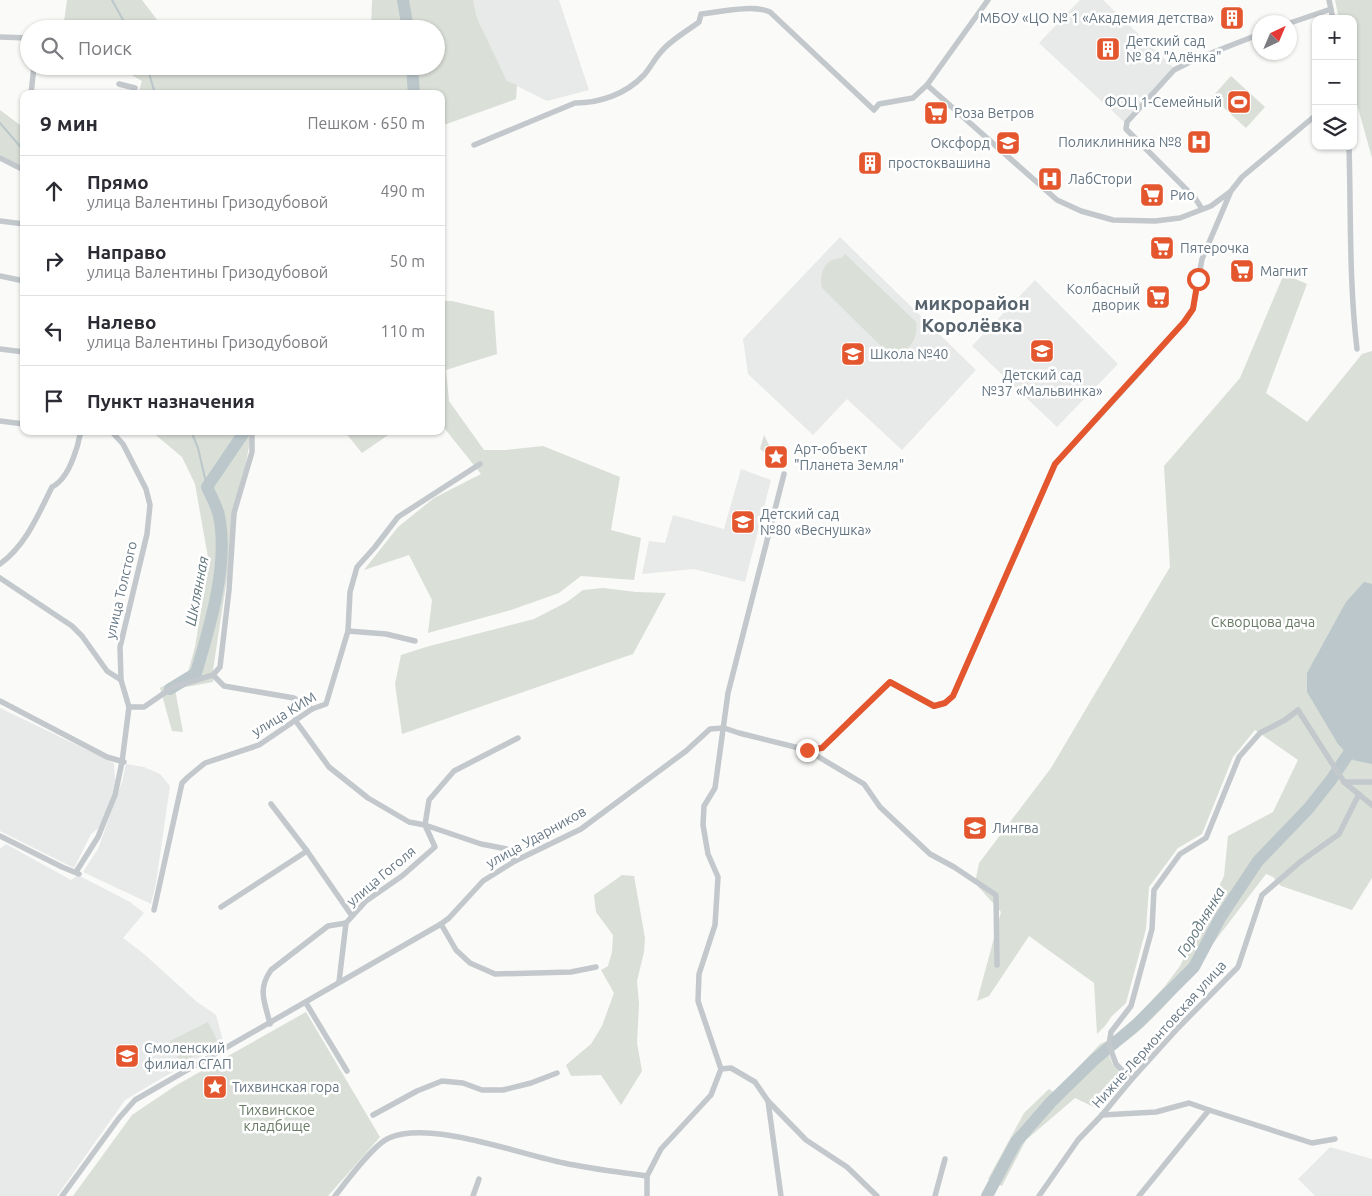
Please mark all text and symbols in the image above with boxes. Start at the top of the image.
building icon: МБОУ «ЦО № 1 «Академия детства» [1219,5,1245,31]
place label: МБОУ «ЦО № 1 «Академия детства» [980,10,1214,26]
north arrow [1252,15,1297,60]
map controls [1312,15,1357,150]
button: + [1312,15,1357,60]
search box [20,20,445,75]
place label: Детский сад № 84 "Алёнка" [1126,33,1222,65]
icon: search [38,34,66,62]
building icon: Детский сад № 84 "Алёнка" [1095,36,1121,62]
text: Поиск [78,37,132,59]
button: − [1312,60,1357,105]
sports icon: ФОЦ 1-Семейный [1226,89,1252,115]
place label: ФОЦ 1-Семейный [1104,94,1222,110]
supermarket icon: Роза Ветров [923,100,949,126]
place label: Роза Ветров [954,105,1034,121]
button: layers [1312,105,1357,150]
text: 9 мин [40,111,98,135]
text: Пешком · 650 m [307,114,425,132]
hospital icon: Поликлинника №8 [1186,129,1212,155]
school or university icon: Оксфорд [995,130,1021,156]
place label: Поликлинника №8 [1058,134,1182,150]
place label: Оксфорд [930,135,990,151]
building icon: простоквашина [857,150,883,176]
place label: простоквашина [888,155,991,171]
hospital icon: ЛабСтори [1037,166,1063,192]
text: Прямо [87,171,149,193]
place label: ЛабСтори [1068,171,1132,187]
icon: ahead [40,177,68,205]
text: 490 m [380,182,425,200]
supermarket icon: Рио [1139,182,1165,208]
place label: Рио [1170,187,1195,203]
text: улица Валентины Гризодубовой [87,193,328,211]
supermarket icon: Пятерочка [1149,235,1175,261]
place label: Пятерочка [1180,240,1249,256]
text: Направо [87,241,167,263]
icon: right [40,247,68,275]
text: 50 m [389,252,425,270]
supermarket icon: Магнит [1229,258,1255,284]
text: улица Валентины Гризодубовой [87,263,328,281]
place label: Магнит [1260,263,1308,279]
route start [1187,268,1210,291]
place label: Колбасный дворик [1066,281,1140,313]
supermarket icon: Колбасный дворик [1145,284,1171,310]
district label: микрорайон Королёвка [914,292,1030,336]
text: Налево [87,311,156,333]
icon: left [40,317,68,345]
text: 110 m [380,322,425,340]
text: улица Валентины Гризодубовой [87,333,328,351]
school or university icon: Детский сад №37 «Мальвинка» [1029,338,1055,364]
school or university icon: Школа №40 [840,341,866,367]
place label: Школа №40 [870,346,949,362]
place label: Детский сад №37 «Мальвинка» [982,367,1103,399]
icon: arrive [40,387,68,415]
text: Пункт назначения [87,390,255,412]
place label: Арт-объект "Планета Земля" [794,441,904,473]
place icon: Арт-объект "Планета Земля" [763,444,789,470]
place label: Детский сад №80 «Веснушка» [760,506,872,538]
school or university icon: Детский сад №80 «Веснушка» [730,509,756,535]
street label: улица Толстого [102,540,140,640]
water label: Шклянная [181,554,212,627]
park label: Скворцова дача [1211,614,1315,630]
street label: улица КИМ [249,689,319,739]
route end [796,739,819,762]
street label: улица Ударников [483,803,589,871]
school or university icon: Лингва [962,815,988,841]
place label: Лингва [992,820,1039,836]
street label: улица Гоголя [343,843,419,909]
water label: Городнянка [1173,884,1228,960]
street label: Нижне-Лермонтовская улица [1089,957,1229,1111]
place label: Смоленский филиал СГАП [144,1040,232,1072]
school or university icon: Смоленский филиал СГАП [114,1043,140,1069]
place icon: Тихвинская гора [202,1074,228,1100]
place label: Тихвинская гора [232,1079,339,1095]
park label: Тихвинское кладбище [239,1102,315,1134]

